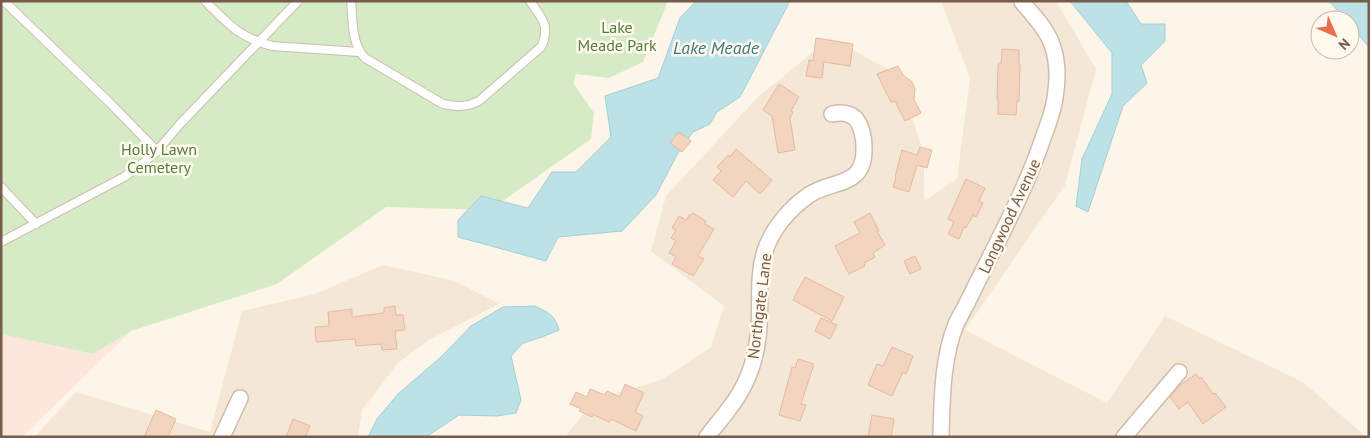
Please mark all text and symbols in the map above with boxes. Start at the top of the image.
north arrow [1310,10,1360,60]
park label: Lake Meade Park [577,17,657,55]
text: N [1335,35,1354,54]
water label: Lake Meade [673,36,760,59]
park label: Holly Lawn Cemetery [121,139,197,177]
street label: Longwood Avenue [974,155,1044,277]
street label: Northgate Lane [743,252,775,360]

